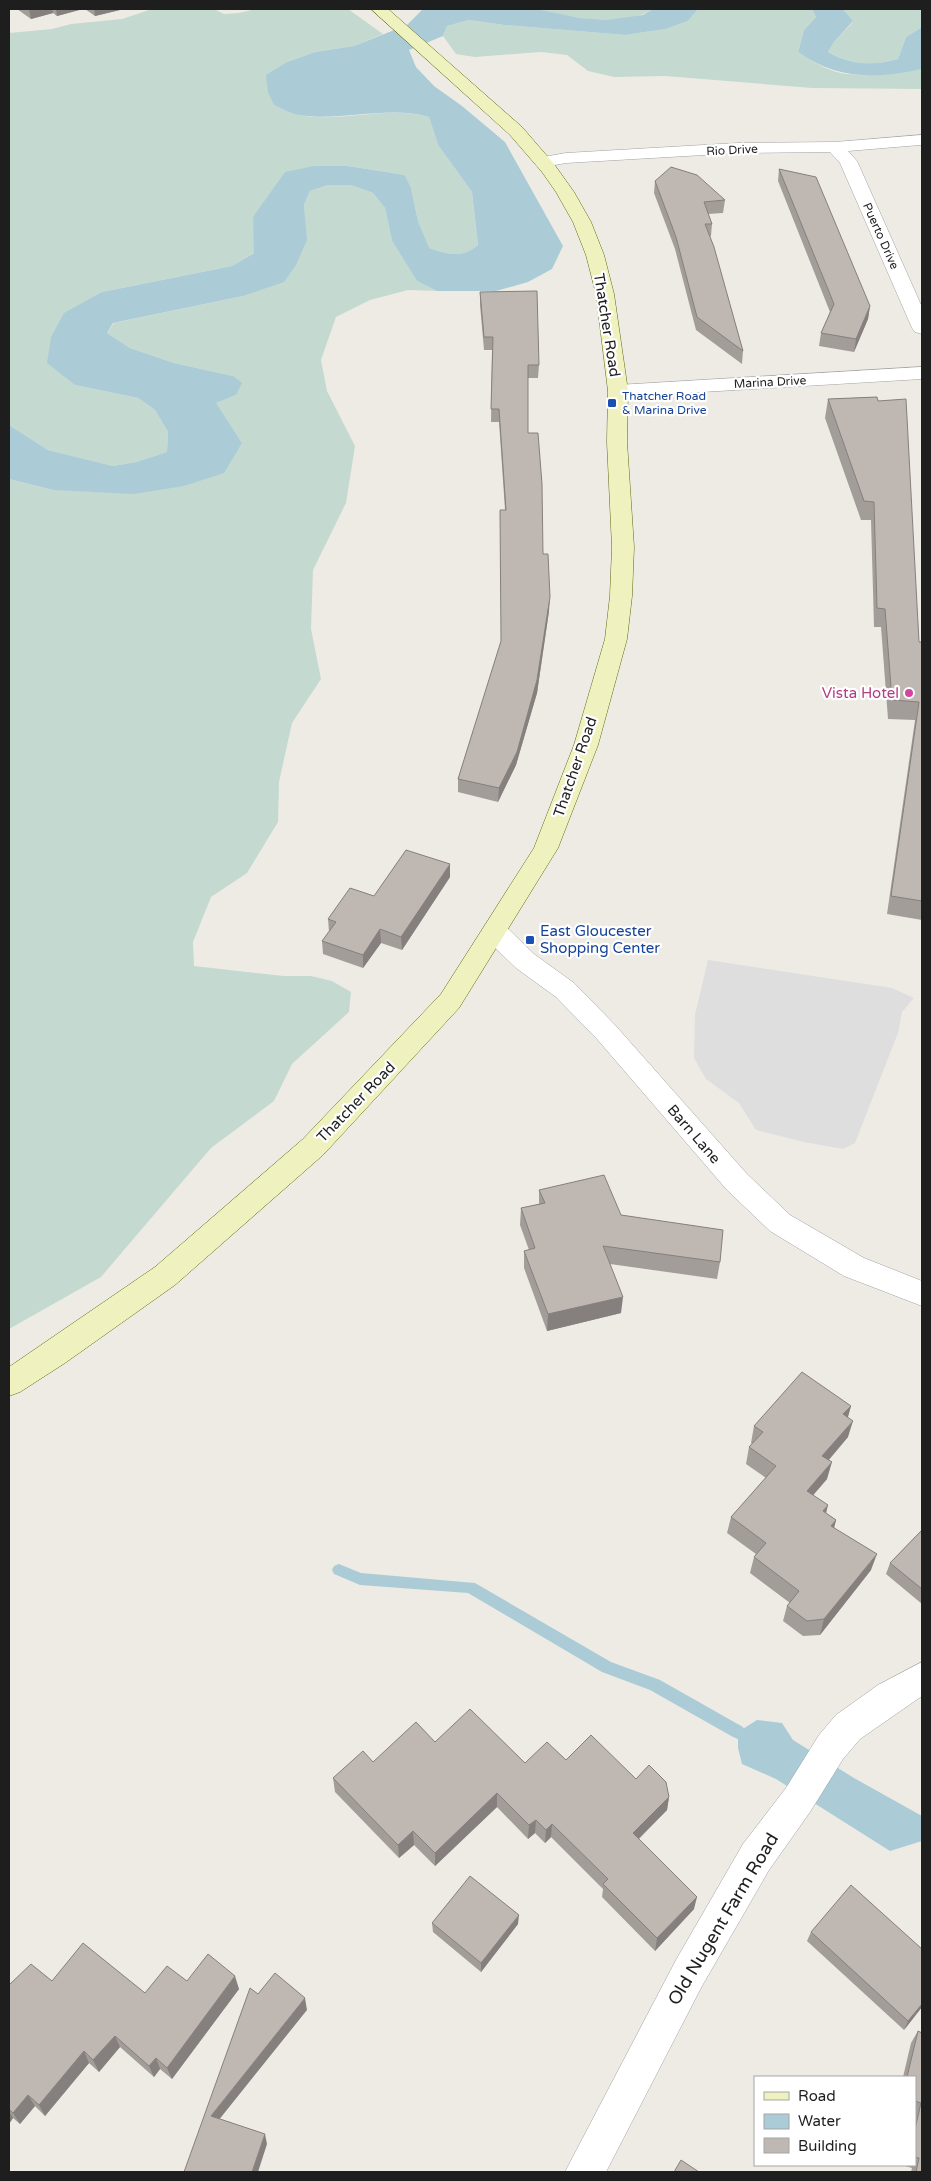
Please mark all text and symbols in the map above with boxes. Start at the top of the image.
street label: Rio Drive [706,142,758,158]
street label: Puerto Drive [860,201,902,272]
street label: Thatcher Road [590,272,624,378]
street label: Marina Drive [733,373,807,391]
place label: Thatcher Road & Marina Drive [622,389,707,417]
marker: Thatcher Road & Marina Drive [606,397,618,409]
place label: Vista Hotel [822,684,899,702]
marker: Vista Hotel [903,687,915,699]
street label: Thatcher Road [549,714,601,820]
place label: East Gloucester Shopping Center [540,922,660,957]
marker: East Gloucester Shopping Center [524,934,536,946]
street label: Thatcher Road [313,1058,399,1146]
street label: Barn Lane [663,1101,725,1167]
street label: Old Nugent Farm Road [663,1829,783,2009]
legend [754,2076,916,2166]
text: Road [798,2087,836,2105]
text: Water [798,2112,841,2130]
text: Building [798,2137,857,2155]

